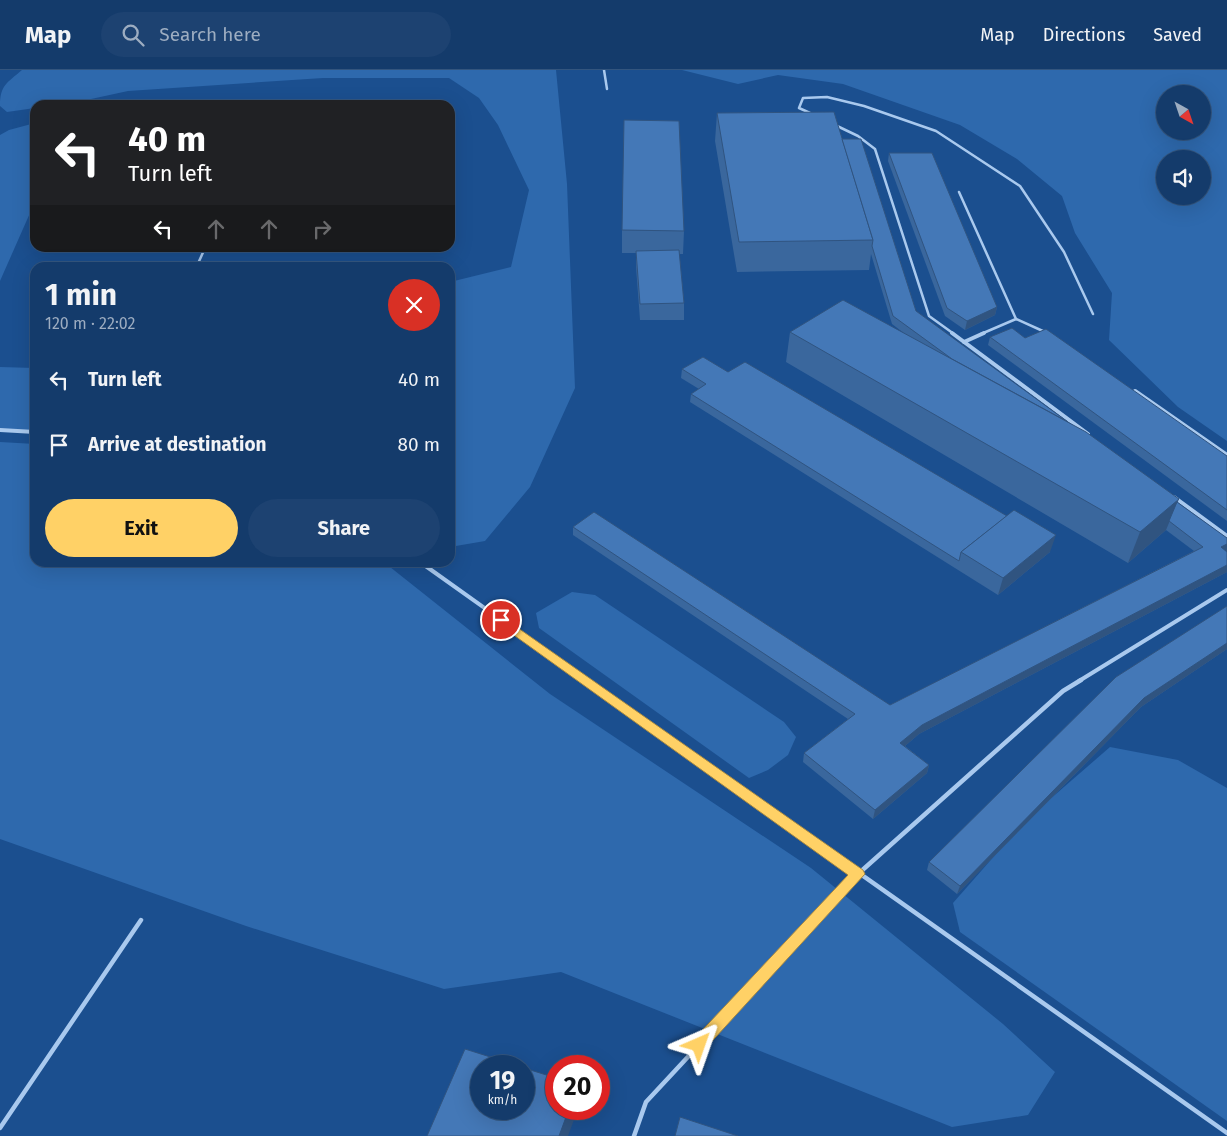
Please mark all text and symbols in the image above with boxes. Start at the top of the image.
search box [101,12,451,57]
text: Map [25,21,71,49]
icon: search [119,21,147,49]
text: Search here [159,23,261,46]
text: Map [980,24,1015,46]
text: Directions [1043,24,1125,46]
text: Saved [1153,24,1202,46]
north arrow [1156,85,1211,140]
map controls [1156,85,1211,205]
text: 40 m [128,118,206,160]
icon: left [45,120,110,185]
button: sound [1156,150,1211,205]
text: Turn left [128,160,212,187]
icon: left [149,215,177,243]
icon: ahead [202,215,230,243]
icon: ahead [255,215,283,243]
icon: right [308,215,336,243]
text: 1 min [45,277,117,313]
button: close [388,279,440,331]
text: 120 m · 22:02 [45,314,135,333]
icon: left [45,366,73,394]
text: Turn left [88,368,162,391]
text: 40 m [398,368,440,391]
icon: arrive [45,431,73,459]
text: Arrive at destination [88,433,267,456]
text: 80 m [398,433,440,456]
button: Exit [45,499,238,557]
button: Share [248,499,440,557]
pin [480,599,522,641]
icon: arrive [487,606,515,634]
position arrow [672,1018,724,1070]
speed limit sign: 20 [545,1055,610,1120]
text: 19 [490,1066,515,1096]
text: km/h [488,1093,517,1107]

